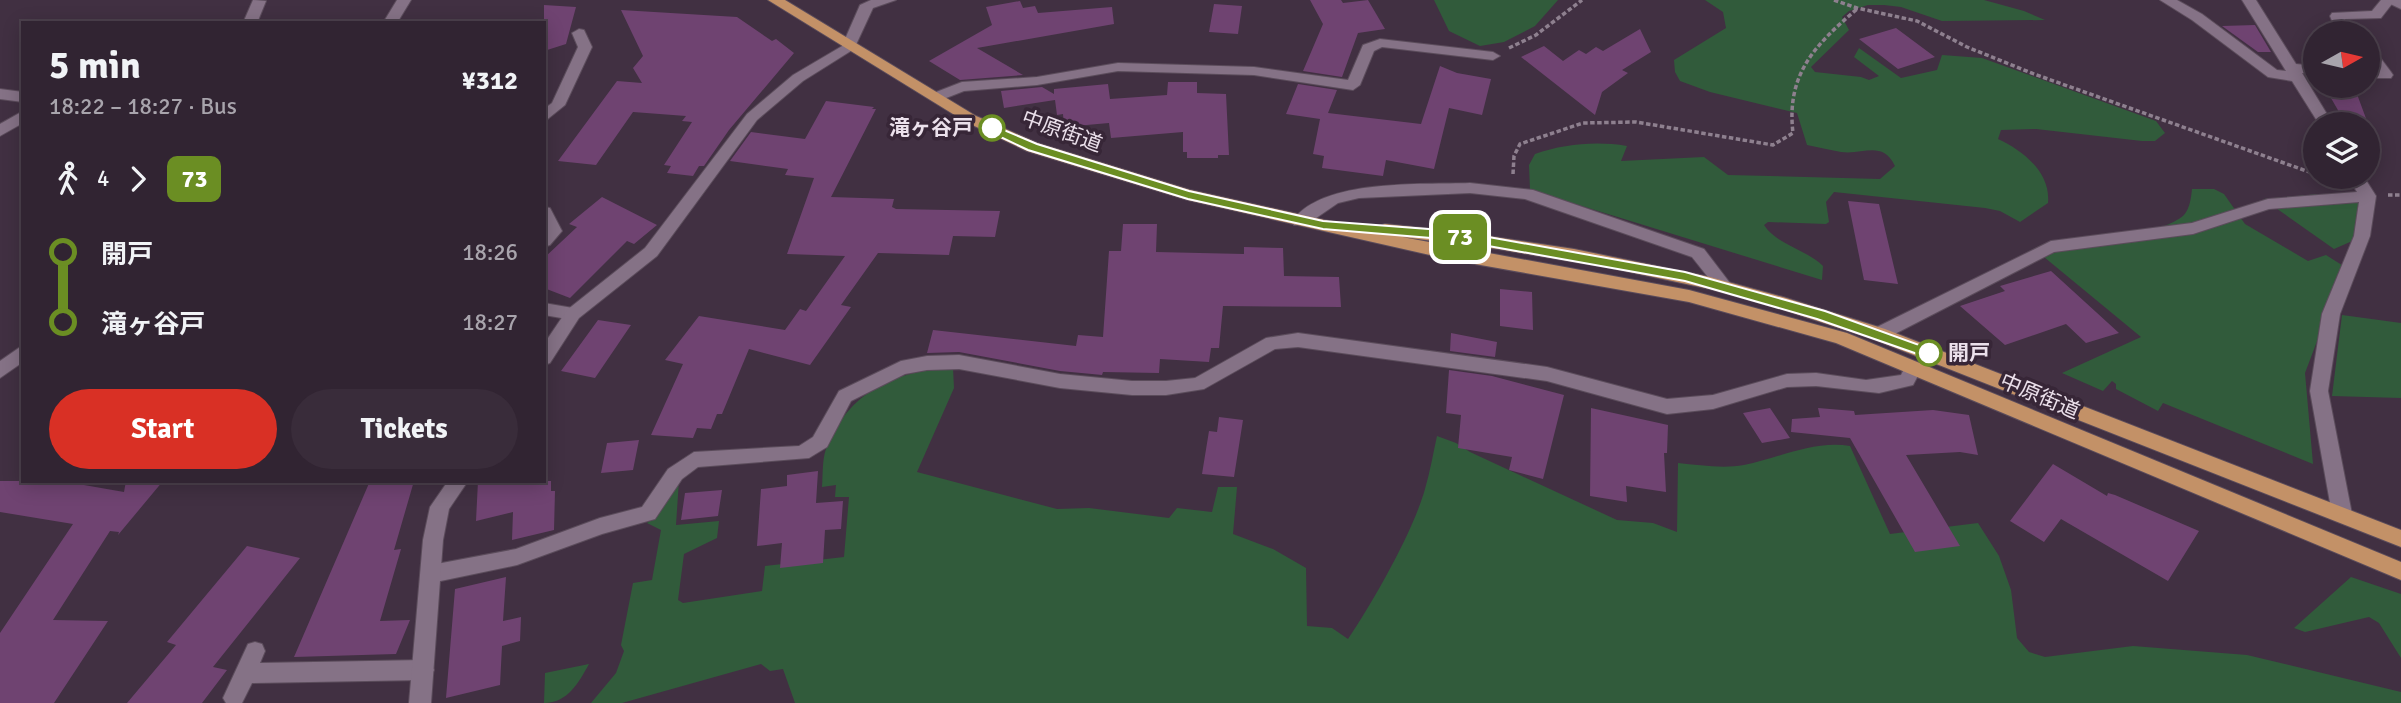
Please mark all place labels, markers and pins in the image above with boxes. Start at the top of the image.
place label: 滝ヶ谷戸 [889,115,973,141]
marker: 滝ヶ谷戸 [979,115,1005,141]
marker: 開戸 [1916,340,1942,366]
place label: 開戸 [1948,340,1990,366]

